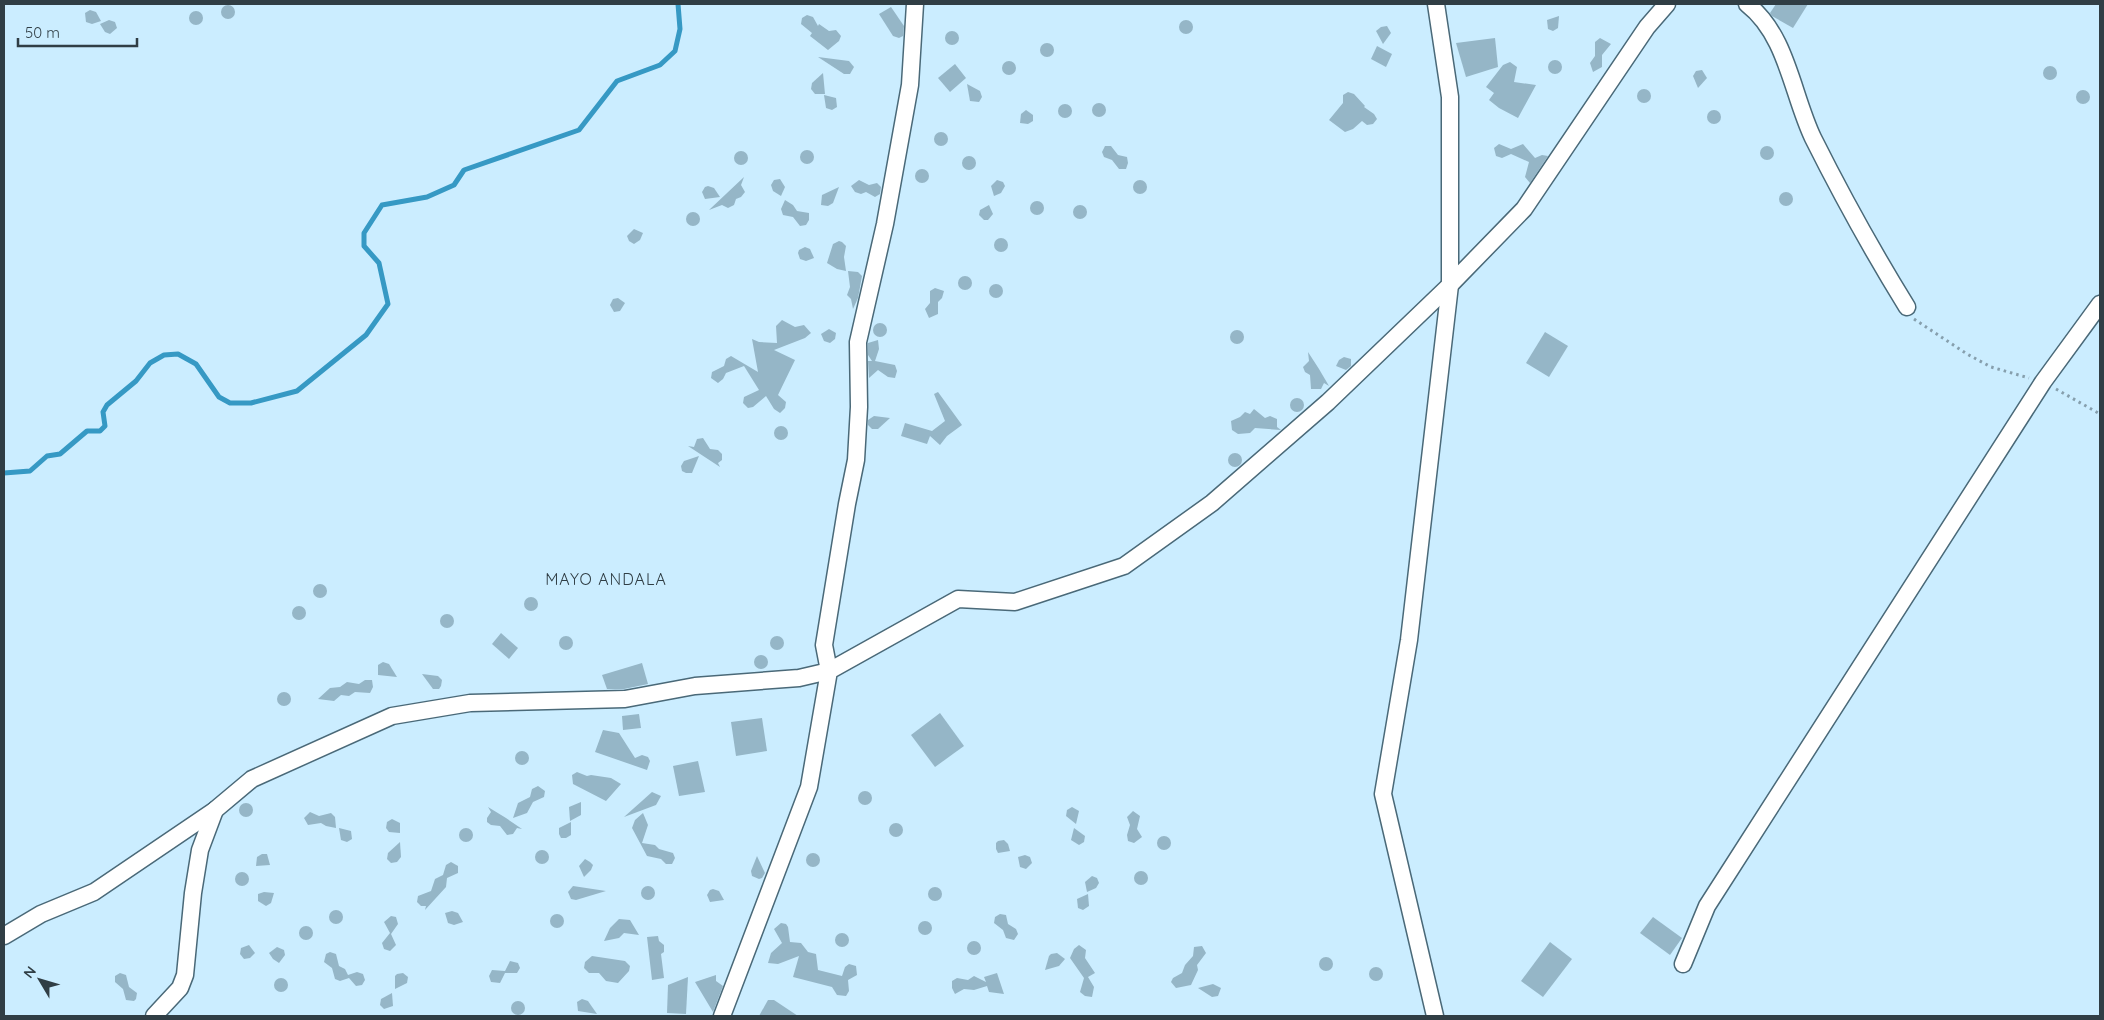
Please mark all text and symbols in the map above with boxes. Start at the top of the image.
scale bar [18,15,136,47]
text: 50 m [25,23,60,42]
district label: MAYO ANDALA [545,569,667,589]
north arrow [15,955,65,1005]
text: N [19,962,40,982]

